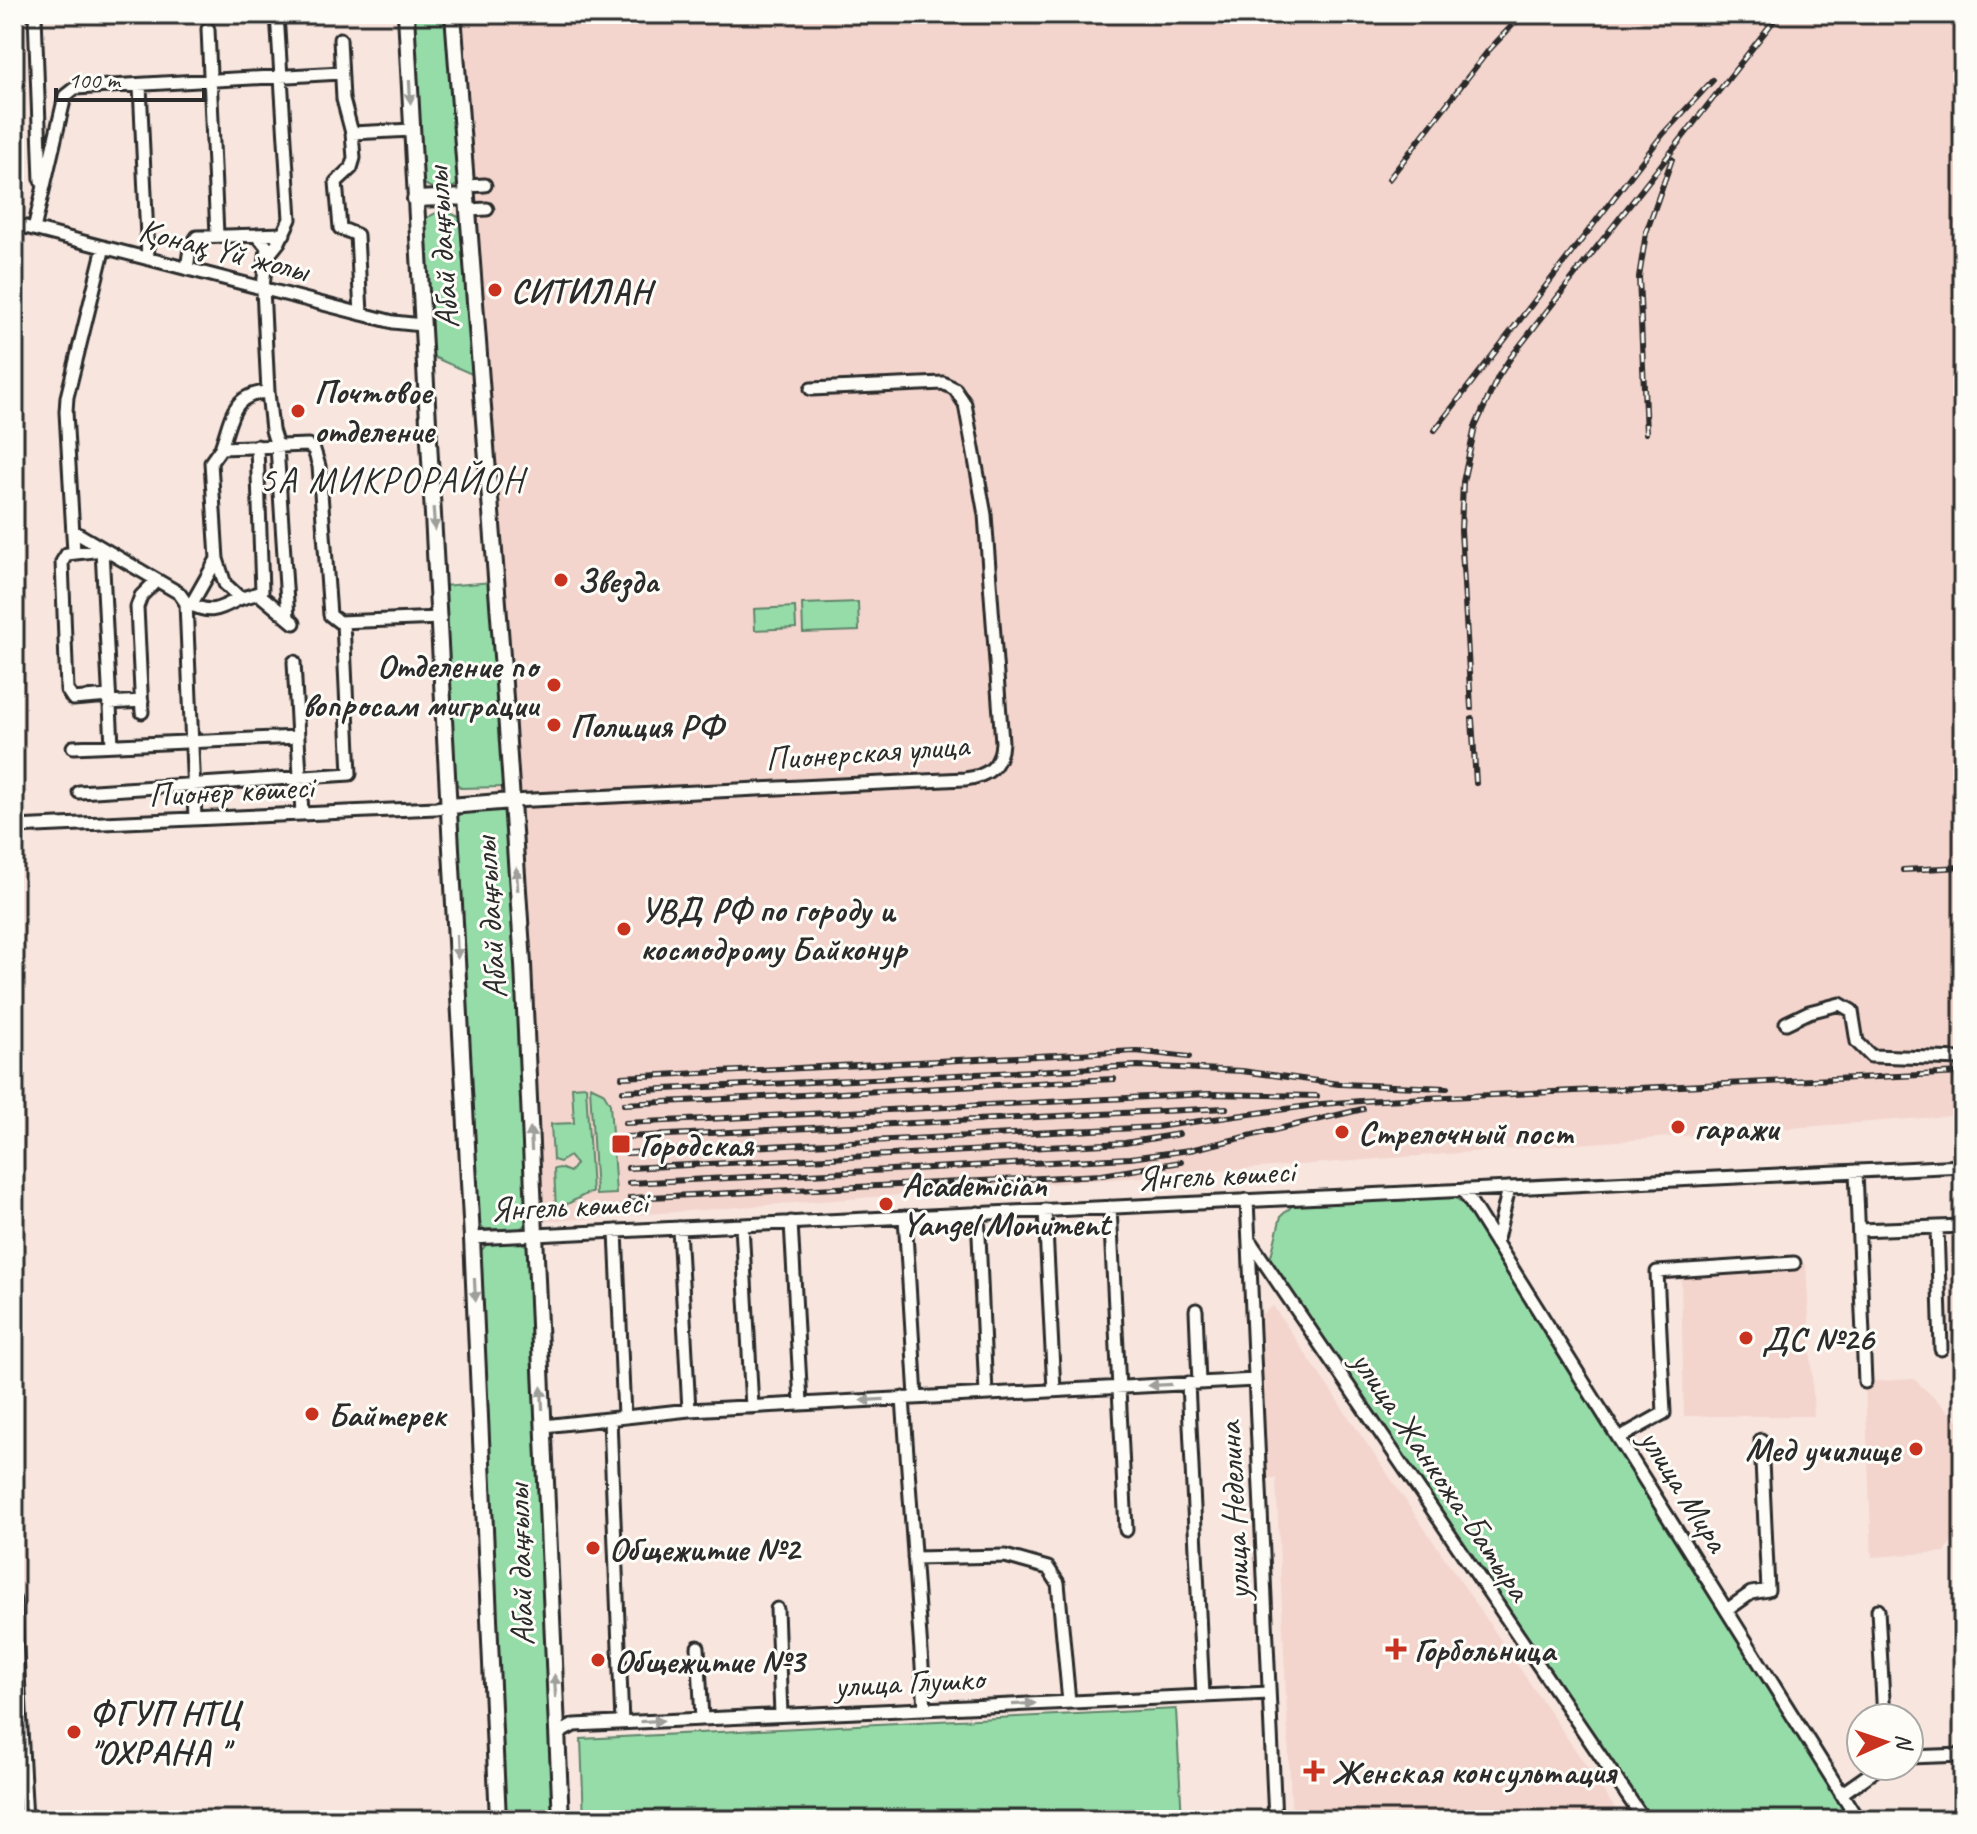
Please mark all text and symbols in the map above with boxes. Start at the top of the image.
scale bar [56,52,204,102]
text: 100 m [68,65,122,95]
one-way arrow [403,80,416,105]
street label: Абай даңғылы [414,163,469,330]
street label: Қонақ Үй жолы [134,208,316,292]
place label: СИТИЛАН [511,269,657,312]
marker: СИТИЛАН [486,281,504,299]
place label: Почтовое отделение [314,370,436,452]
marker: Почтовое отделение [289,402,307,420]
district label: 5А МИКРОРАЙОН [260,457,528,503]
one-way arrow [427,507,440,532]
place label: Звезда [577,559,660,603]
marker: Звезда [552,571,570,589]
place label: Отделение по вопросам миграции [302,644,542,726]
marker: Отделение по вопросам миграции [545,676,563,694]
place label: Полиция РФ [570,704,727,747]
marker: Полиция РФ [545,716,563,734]
street label: Пионерская улица [764,723,972,780]
street label: Пионер көшесі [147,765,318,816]
street label: Абай даңғылы [462,833,517,1000]
one-way arrow [510,866,523,891]
place label: УВД РФ по городу и космодрому Байконур [640,888,909,970]
marker: УВД РФ по городу и космодрому Байконур [615,920,633,938]
one-way arrow [451,935,464,960]
place label: гаражи [1694,1106,1781,1149]
place label: Стрелочный пост [1358,1111,1575,1154]
marker: гаражи [1669,1118,1687,1136]
place label: Городская [639,1123,754,1166]
marker: Стрелочный пост [1333,1123,1351,1141]
one-way arrow [524,1126,537,1151]
marker: Городская [610,1133,632,1155]
street label: Янгель көшесі [1136,1149,1299,1200]
place label: Academician Yangel Monument [902,1163,1113,1245]
street label: Янгель көшесі [489,1180,652,1231]
marker: Academician Yangel Monument [877,1195,895,1213]
one-way arrow [468,1278,481,1303]
place label: ДС №26 [1762,1317,1876,1360]
marker: ДС №26 [1737,1329,1755,1347]
street label: улица Жанкожа-Батыра [1341,1340,1542,1610]
one-way arrow [1147,1379,1172,1392]
one-way arrow [536,1385,549,1410]
place label: Байтерек [328,1393,448,1436]
one-way arrow [859,1394,884,1407]
marker: Байтерек [303,1405,321,1423]
street label: улица Неделина [1207,1419,1260,1603]
street label: улица Мира [1629,1419,1740,1562]
place label: Мед училище [1745,1428,1902,1471]
marker: Мед училище [1907,1440,1925,1458]
street label: Абай даңғылы [495,1480,544,1647]
place label: Общежитие №2 [609,1527,802,1570]
marker: Общежитие №2 [584,1539,602,1557]
place label: Горбольница [1414,1628,1558,1671]
marker: Горбольница [1385,1638,1407,1660]
place label: Общежитие №3 [614,1639,807,1682]
marker: Общежитие №3 [589,1651,607,1669]
street label: улица Глушко [831,1656,989,1707]
one-way arrow [548,1673,561,1698]
place label: ФГУП НТЦ "ОХРАНА " [90,1691,243,1773]
one-way arrow [1012,1697,1037,1710]
north arrow [1845,1702,1925,1782]
one-way arrow [640,1715,665,1728]
marker: ФГУП НТЦ "ОХРАНА " [65,1723,83,1741]
text: N [1890,1733,1918,1752]
place label: Женская консультация [1332,1750,1618,1793]
marker: Женская консультация [1303,1760,1325,1782]

